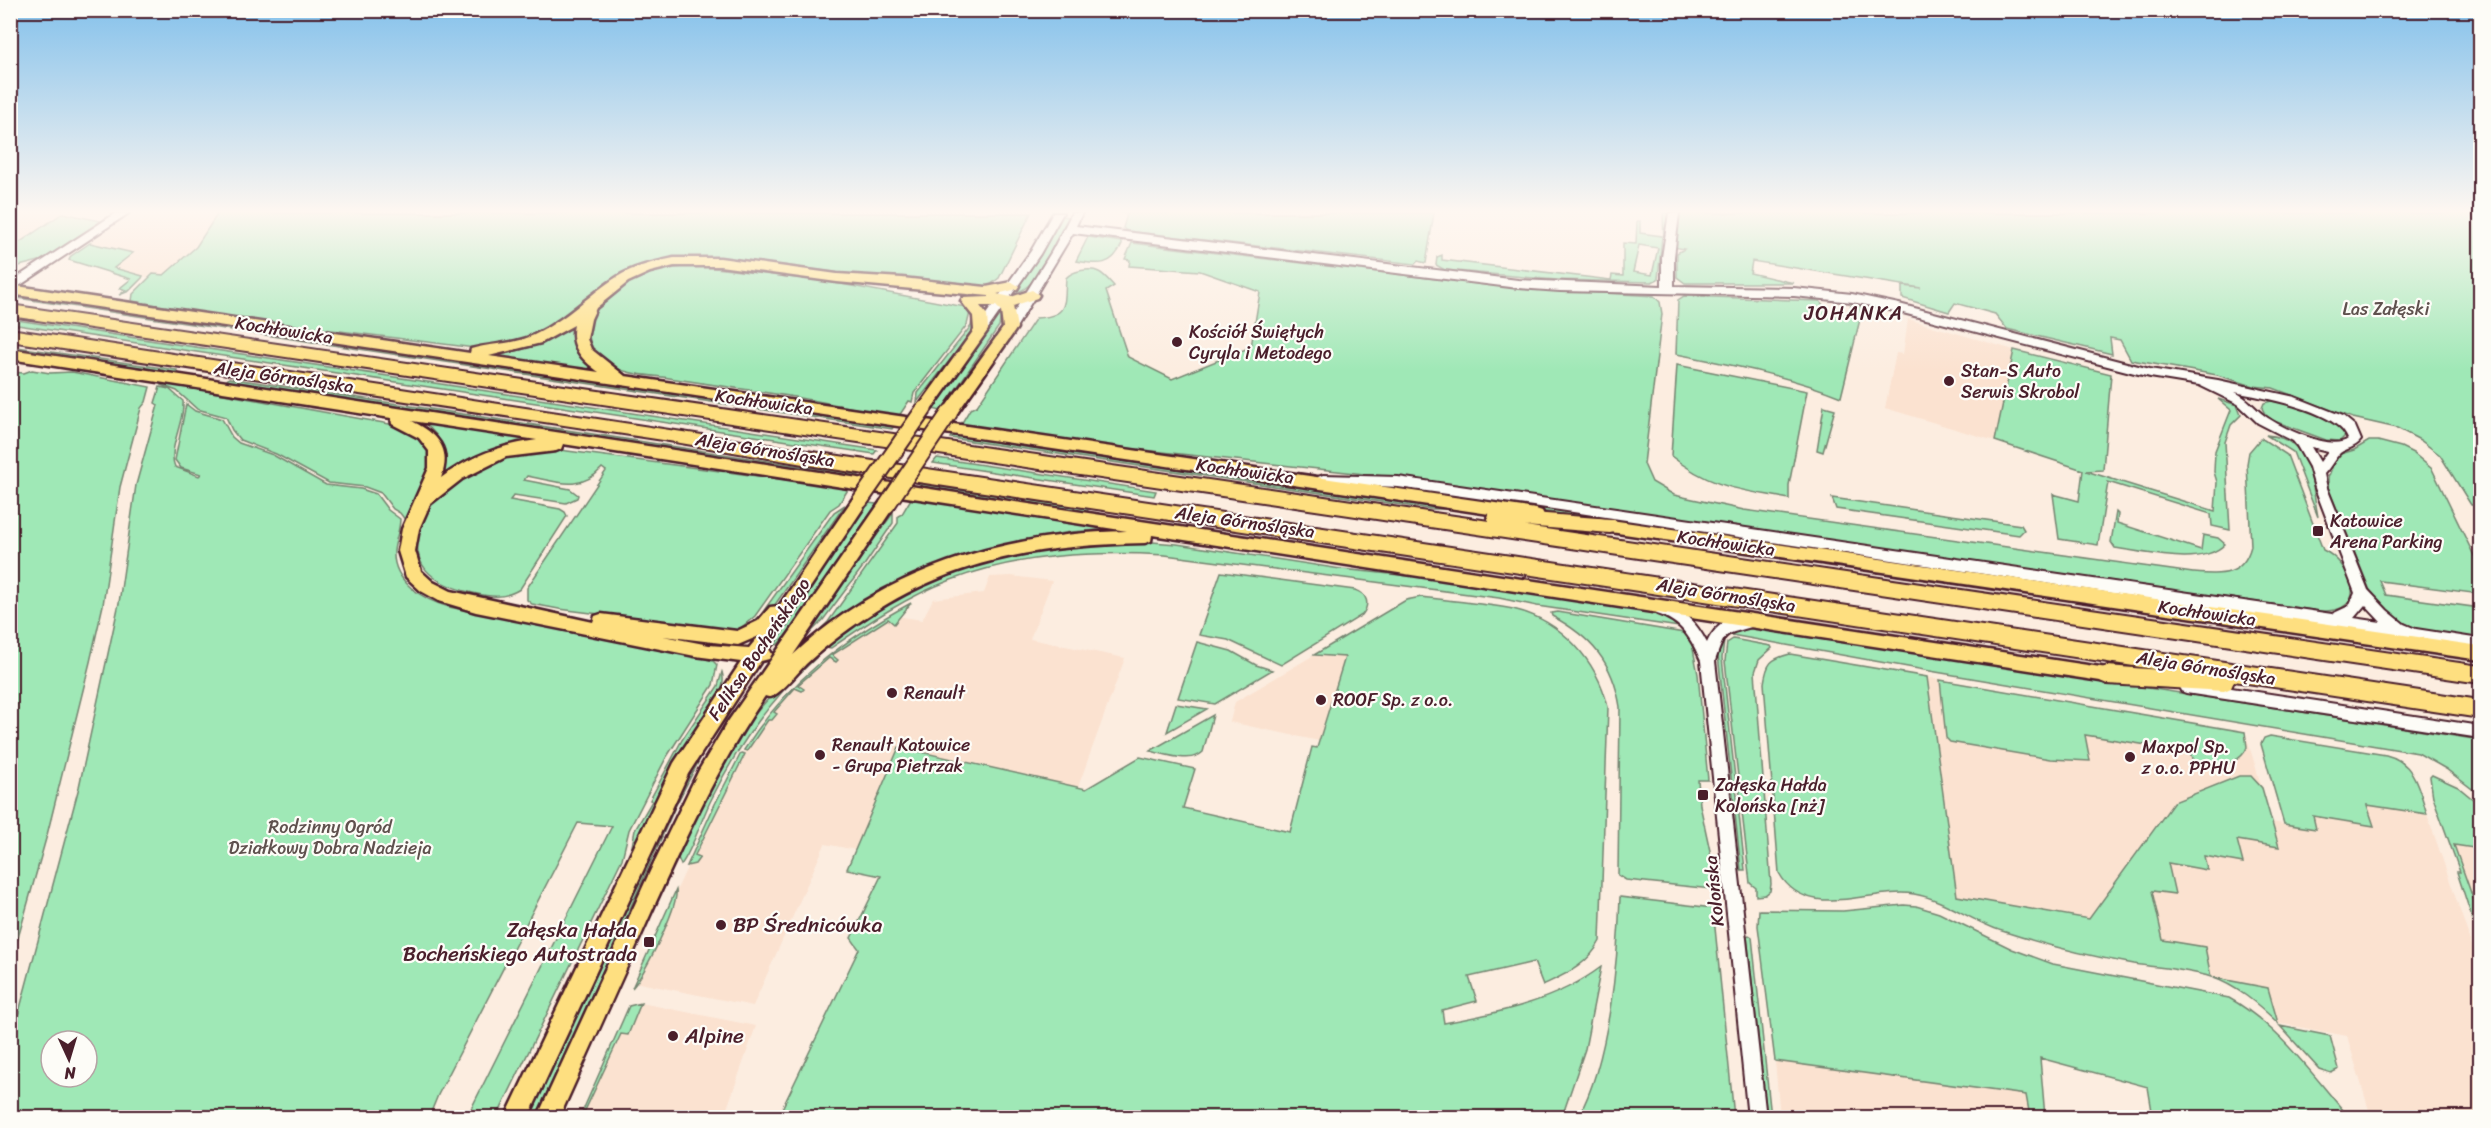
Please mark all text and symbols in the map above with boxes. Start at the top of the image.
park label: Las Załęski [2343,293,2430,325]
district label: JOHANKA [1803,296,1904,331]
street label: Kochłowicka [233,306,335,354]
place label: Kościół Świętych Cyryla i Metodego [1189,316,1332,369]
marker: Kościół Świętych Cyryla i Metodego [1170,335,1184,349]
street label: Aleja Górnośląska [211,351,356,403]
place label: Stan-S Auto Serwis Skrobol [1961,355,2080,408]
marker: Stan-S Auto Serwis Skrobol [1942,374,1956,388]
street label: Kochłowicka [713,379,815,425]
street label: Aleja Górnośląska [692,423,837,477]
street label: Kochłowicka [1194,448,1296,494]
street label: Aleja Górnośląska [1172,496,1317,548]
place label: Katowice Arena Parking [2329,505,2443,558]
street label: Kochłowicka [1675,520,1777,566]
marker: Katowice Arena Parking [2311,524,2325,538]
street label: Aleja Górnośląska [1653,568,1798,622]
street label: Feliksa Bocheńskiego [699,571,819,727]
street label: Kochłowicka [2156,590,2258,636]
street label: Aleja Górnośląska [2133,641,2278,695]
place label: Renault [904,677,966,709]
place label: ROOF Sp. z o.o. [1333,684,1453,716]
marker: Renault [885,686,899,700]
marker: ROOF Sp. z o.o. [1314,693,1328,707]
place label: Renault Katowice - Grupa Pietrzak [832,729,970,782]
place label: Maxpol Sp. z o.o. PPHU [2141,731,2236,784]
marker: Renault Katowice - Grupa Pietrzak [813,748,827,762]
marker: Maxpol Sp. z o.o. PPHU [2123,750,2137,764]
place label: Załęska Hałda Kolońska [nż] [1715,769,1827,822]
marker: Załęska Hałda Kolońska [nż] [1696,788,1710,802]
park label: Rodzinny Ogród Działkowy Dobra Nadzieja [229,811,432,864]
street label: Kolońska [1694,854,1734,928]
place label: BP Średnicówka [733,906,883,944]
place label: Załęska Hałda Bocheńskiego Autostrada [403,911,637,973]
marker: BP Średnicówka [714,918,728,932]
marker: Załęska Hałda Bocheńskiego Autostrada [642,935,656,949]
place label: Alpine [684,1017,744,1055]
north arrow [39,1029,99,1089]
marker: Alpine [666,1029,680,1043]
text: N [63,1059,78,1088]

